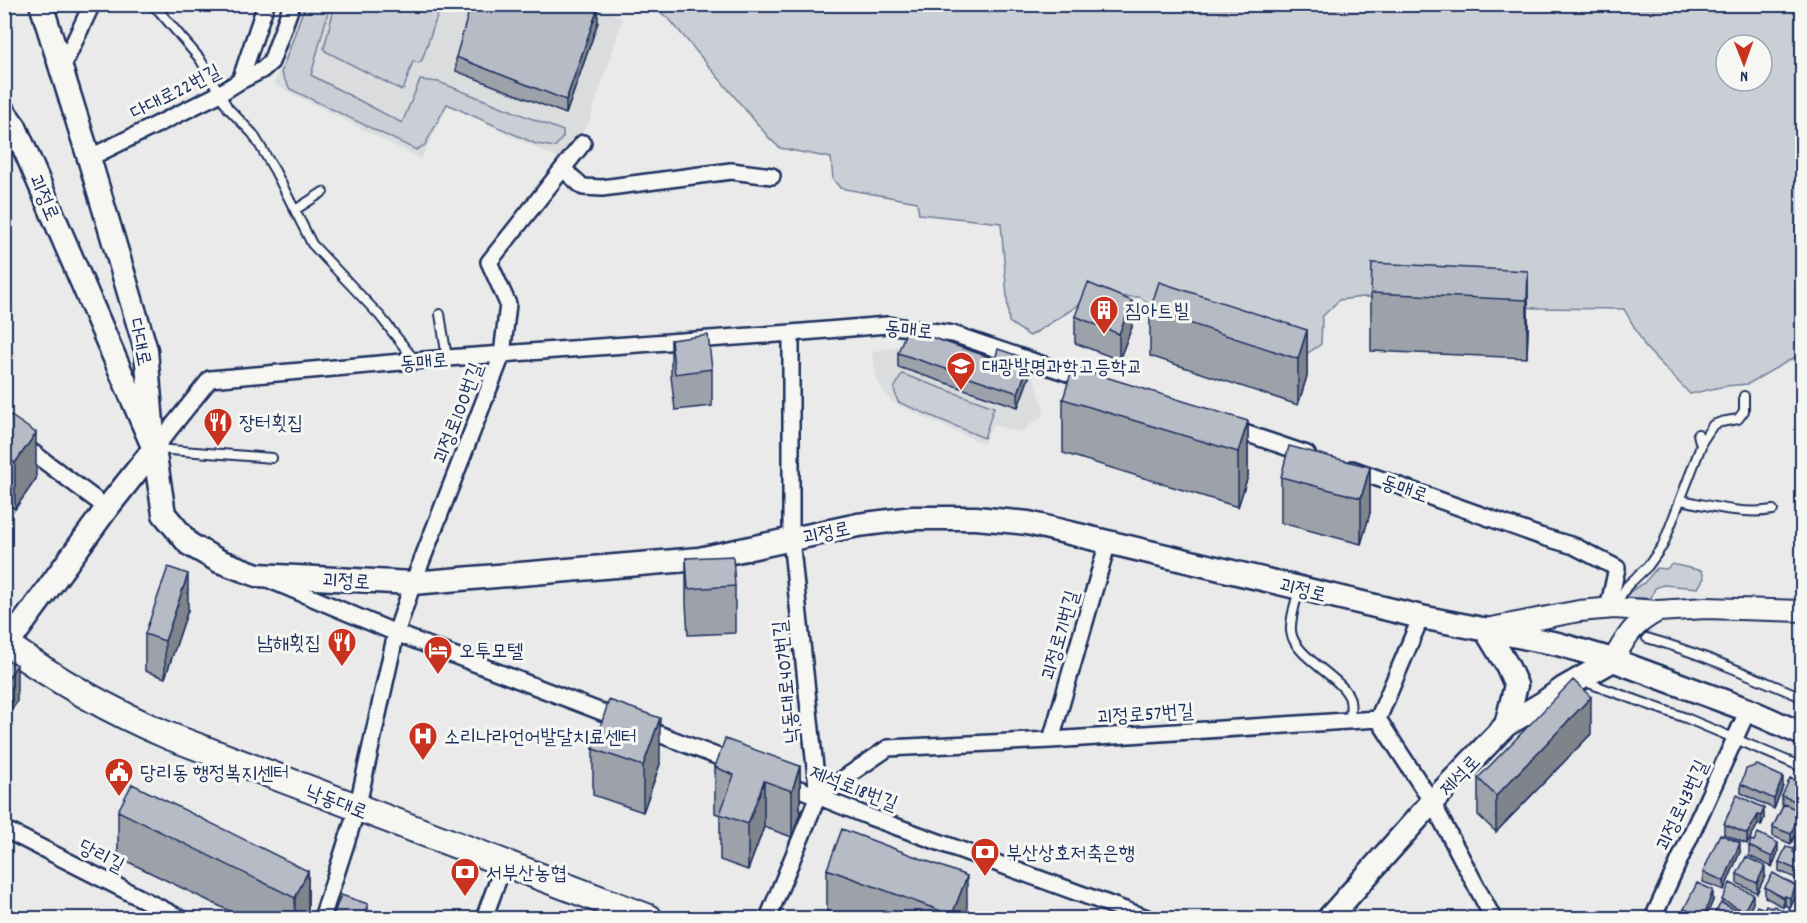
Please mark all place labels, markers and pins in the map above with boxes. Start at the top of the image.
building icon: 짐아트빌 [1088,294,1120,336]
place label: 짐아트빌 [1125,299,1190,327]
school or university icon: 대광발명과학고등학교 [945,350,977,392]
place label: 대광발명과학고등학교 [982,355,1143,383]
restaurant icon: 장터횟집 [202,406,234,448]
place label: 장터횟집 [239,411,303,439]
restaurant icon: 남해횟집 [326,626,358,668]
place label: 남해횟집 [257,631,321,659]
hotel icon: 오투모텔 [422,634,454,676]
place label: 오투모텔 [459,639,523,667]
hospital icon: 소리나라언어발달치료센터 [407,720,439,762]
place label: 소리나라언어발달치료센터 [444,725,637,753]
public building icon: 당리동 행정복지센터 [103,756,135,798]
place label: 당리동 행정복지센터 [140,761,289,789]
bank icon: 부산상호저축은행 [969,836,1001,878]
place label: 부산상호저축은행 [1006,841,1135,869]
bank icon: 서부산농협 [449,856,481,898]
place label: 서부산농협 [486,861,566,889]

